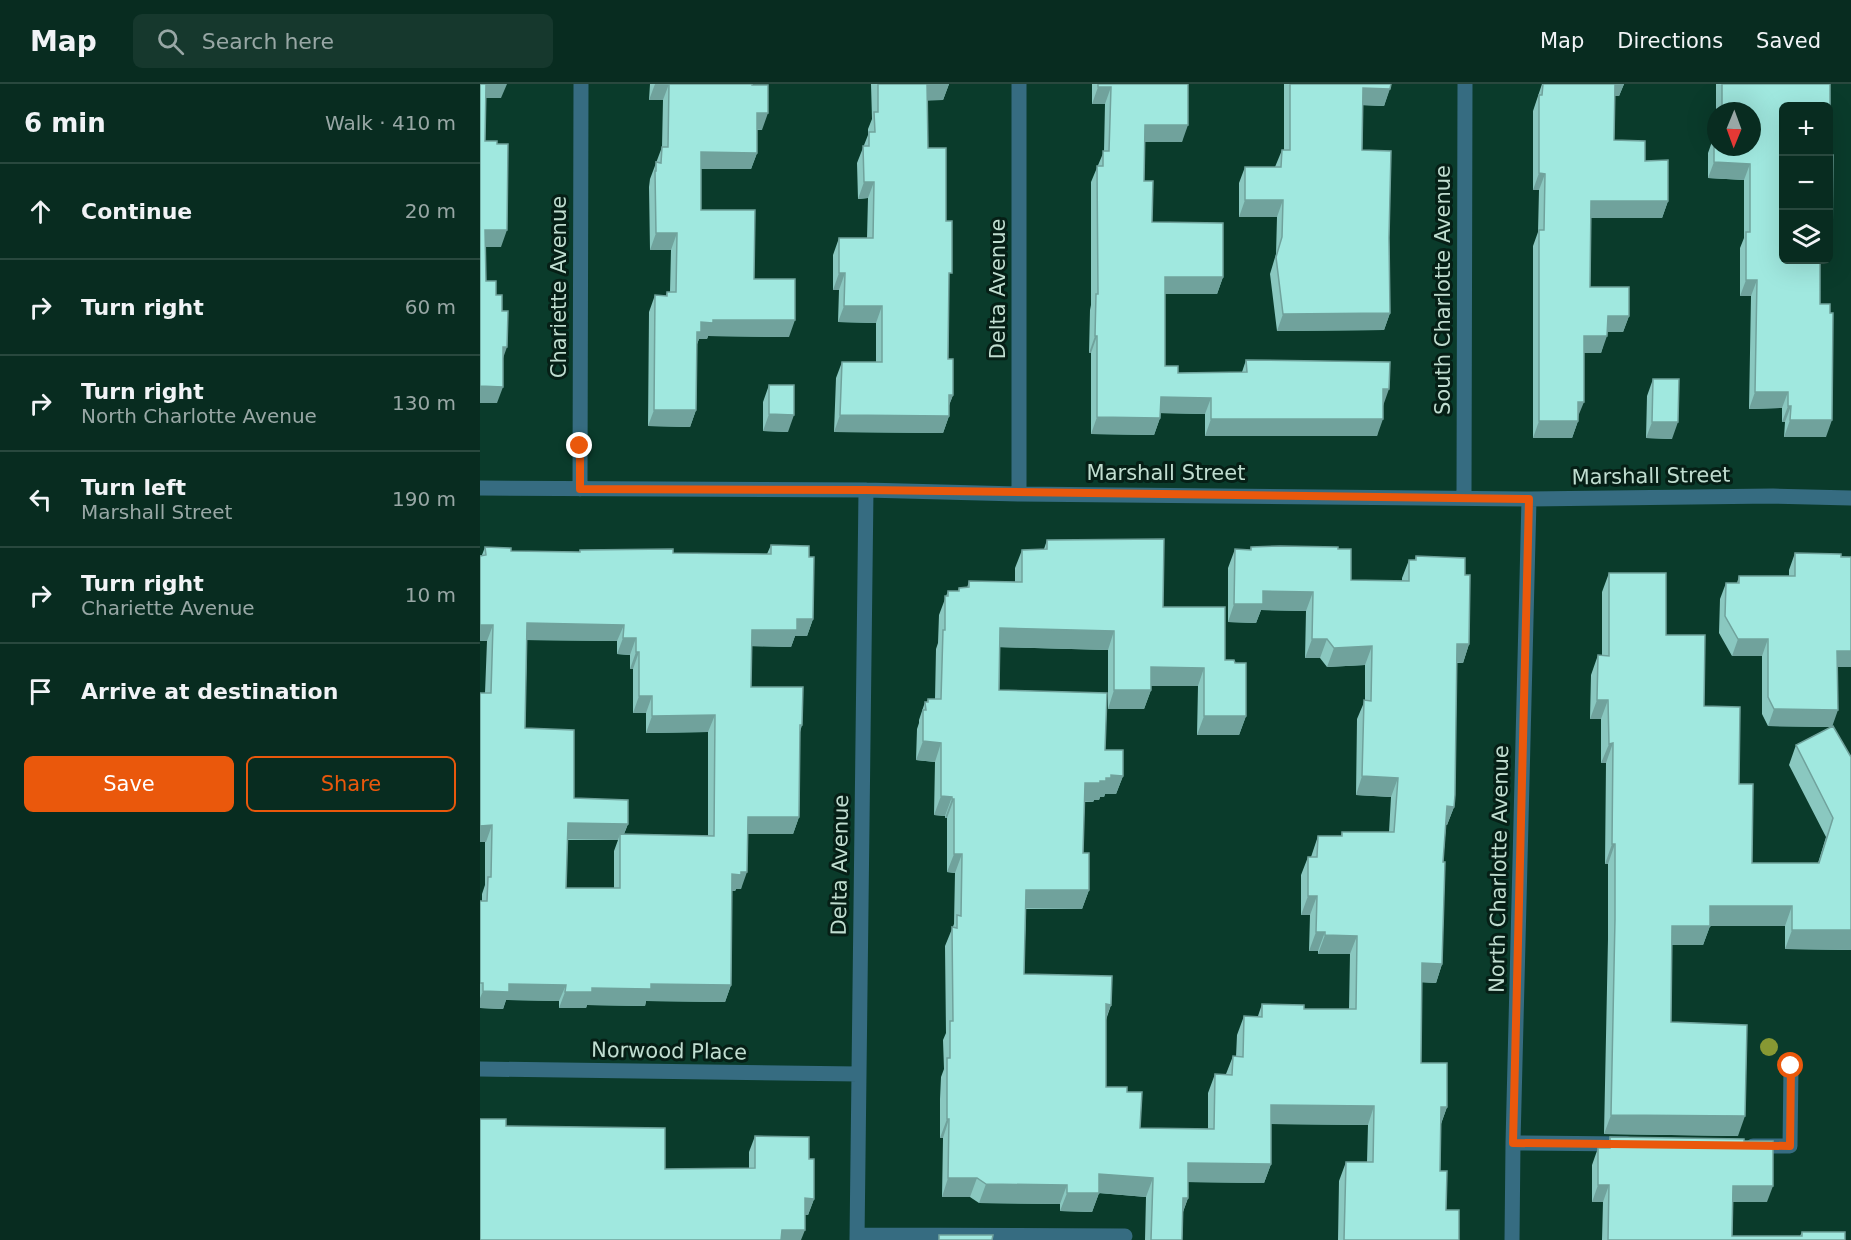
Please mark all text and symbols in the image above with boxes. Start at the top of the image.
search box [133,14,553,68]
text: Map [30,25,97,58]
icon: search [154,25,187,58]
text: Search here [202,29,334,54]
text: Map [1540,29,1584,53]
text: Directions [1617,29,1723,53]
text: Saved [1756,29,1821,53]
north arrow [1707,102,1761,156]
map controls [1779,102,1833,264]
button: + [1779,102,1833,156]
text: 6 min [24,108,106,138]
text: Walk · 410 m [325,111,456,135]
button: − [1779,156,1833,210]
street label: South Charlotte Avenue [1431,165,1455,415]
icon: ahead [24,195,57,228]
street label: Chariette Avenue [547,196,571,378]
text: Continue [81,199,192,224]
text: 20 m [405,199,456,223]
button: layers [1779,210,1833,264]
street label: Delta Avenue [986,219,1010,359]
icon: right [24,291,57,324]
text: Turn right [81,295,204,320]
text: 60 m [405,295,456,319]
text: Turn right [81,379,204,404]
icon: right [24,387,57,420]
text: 130 m [392,391,456,415]
text: North Charlotte Avenue [81,404,317,428]
route end [566,432,592,458]
street label: Marshall Street [1087,461,1245,485]
street label: Marshall Street [1571,463,1731,489]
text: Turn left [81,475,186,500]
icon: left [24,483,57,516]
text: 190 m [392,487,456,511]
text: Marshall Street [81,500,232,524]
text: Turn right [81,571,204,596]
icon: right [24,579,57,612]
text: 10 m [405,583,456,607]
text: Chariette Avenue [81,596,255,620]
icon: arrive [24,675,57,708]
text: Arrive at destination [81,679,338,704]
street label: North Charlotte Avenue [1485,745,1513,993]
button: Save [24,756,234,812]
button: Share [246,756,456,812]
street label: Delta Avenue [827,794,853,936]
street label: Norwood Place [591,1038,747,1064]
route start [1777,1052,1803,1078]

